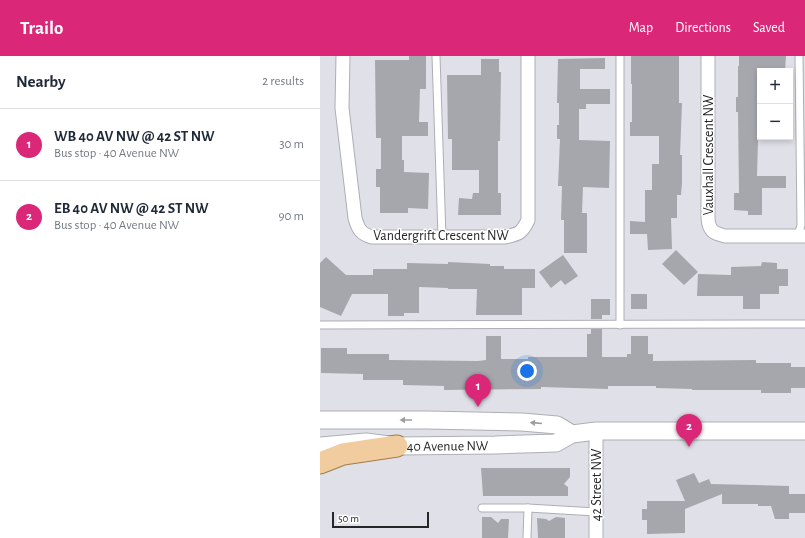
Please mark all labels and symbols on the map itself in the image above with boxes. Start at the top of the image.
street label: Vauxhall Crescent NW [702,94,716,215]
street label: Vandergrift Crescent NW [373,229,509,243]
your location [517,361,537,381]
pin: 1 [465,374,491,407]
pin: 2 [676,414,702,447]
one-way arrow [399,417,412,423]
one-way arrow [530,420,542,427]
street label: 40 Avenue NW [407,439,489,454]
street label: 42 Street NW [590,448,604,521]
scale bar [332,510,429,529]

